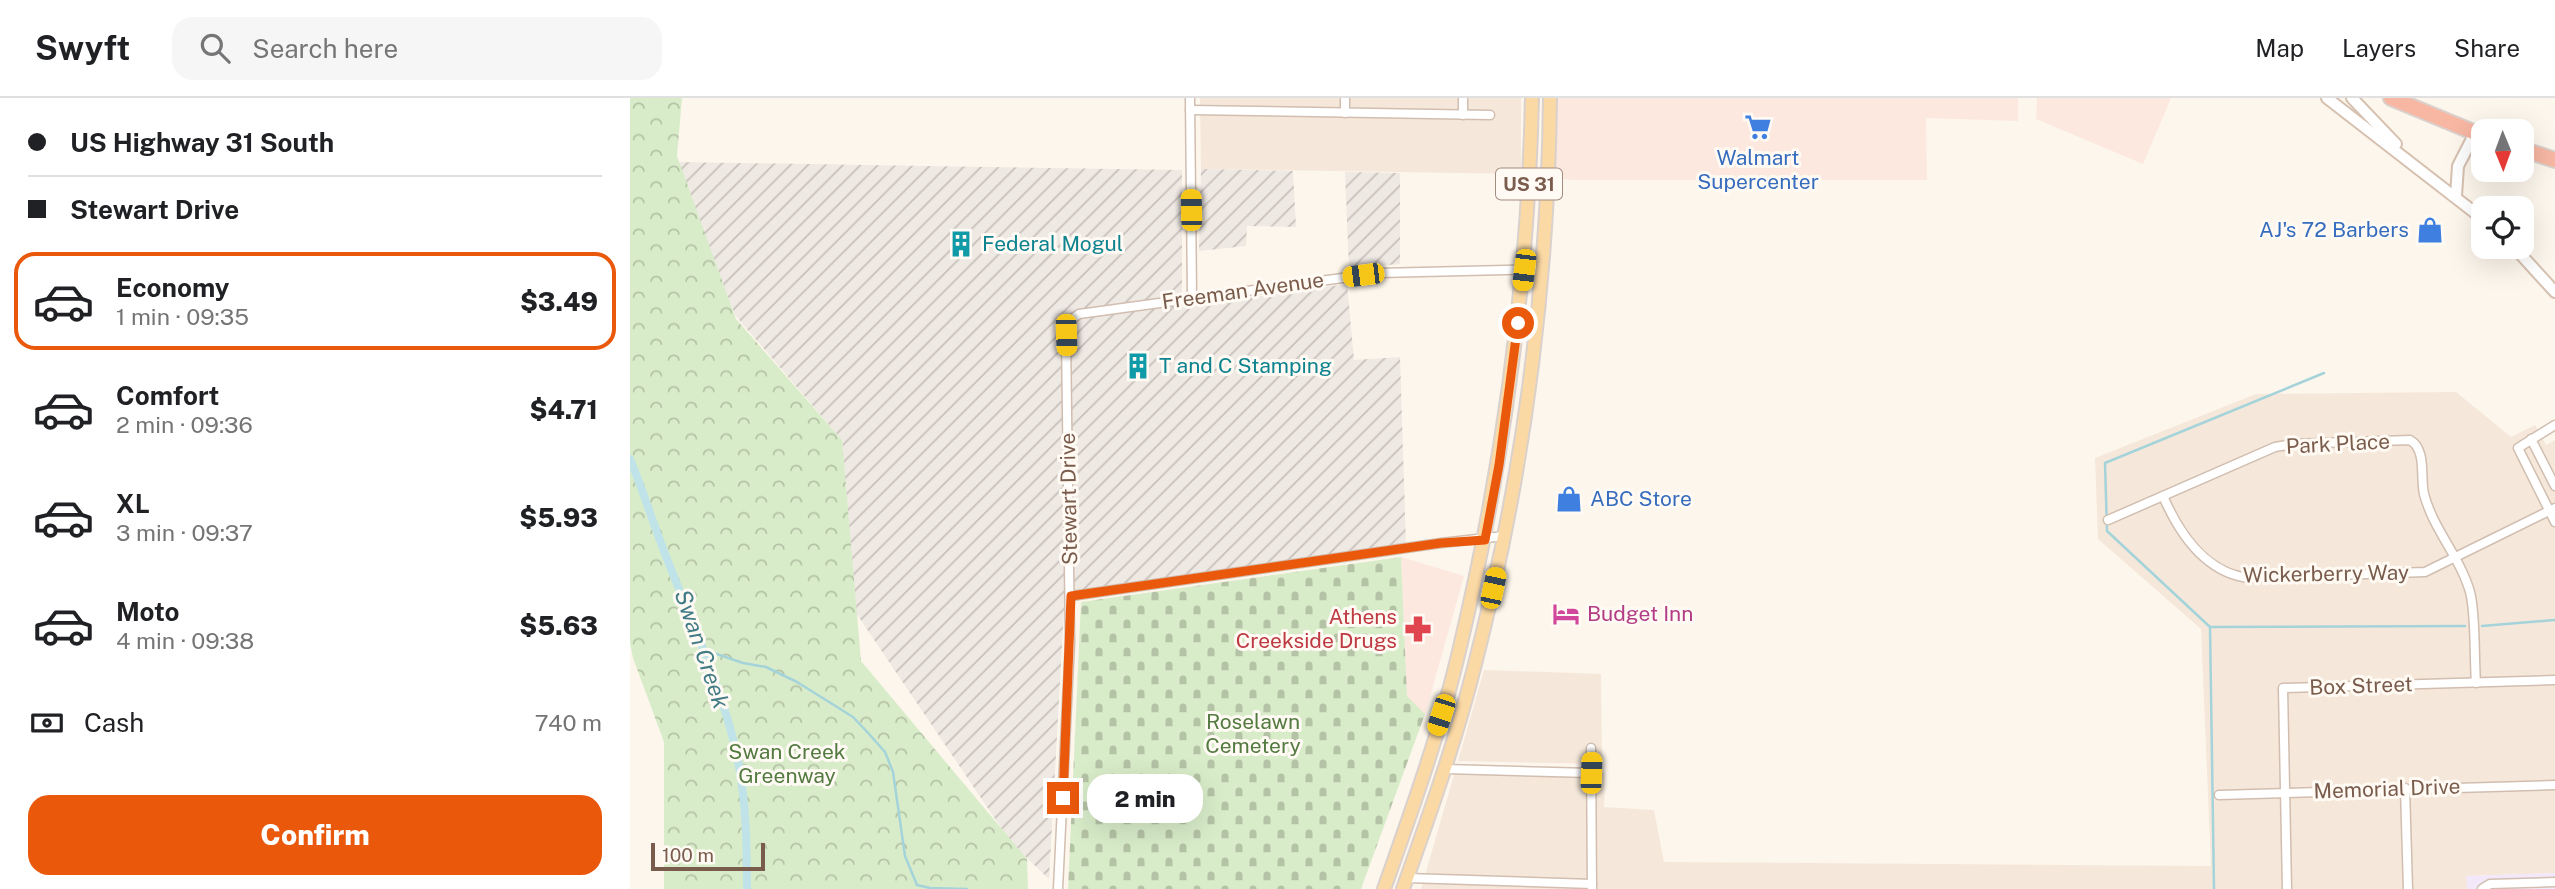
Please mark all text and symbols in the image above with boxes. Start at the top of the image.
search box [172,17,662,80]
text: Swyft [35,29,130,67]
icon: search [196,29,234,67]
text: Search here [252,33,398,64]
text: Map [2255,34,2304,62]
text: Layers [2342,34,2416,62]
text: Share [2454,34,2520,62]
supermarket icon: Walmart Supercenter [1743,112,1773,142]
north arrow [2471,119,2534,182]
map controls [2471,119,2534,259]
text: US Highway 31 South [70,127,334,158]
place label: Walmart Supercenter [1697,145,1819,194]
road number: US 31 [1496,169,1562,200]
car [1181,189,1202,231]
text: Stewart Drive [70,194,239,225]
button: locate [2471,196,2534,259]
shop icon: AJ's 72 Barbers [2415,215,2445,245]
place label: AJ's 72 Barbers [2259,217,2409,242]
building icon: Federal Mogul [946,229,976,259]
place label: Federal Mogul [982,231,1123,256]
car [1512,248,1537,292]
car [1341,262,1386,288]
street label: Freeman Avenue [1160,267,1326,314]
icon: car [32,270,95,333]
text: Economy [116,272,229,303]
text: $3.49 [520,286,598,317]
text: 1 min · 09:35 [116,303,249,330]
route start [1502,307,1534,339]
car [1055,314,1078,356]
building icon: T and C Stamping [1123,351,1153,381]
place label: T and C Stamping [1159,353,1332,378]
icon: car [32,378,95,441]
text: Comfort [116,380,219,411]
text: $4.71 [529,394,598,425]
text: 2 min · 09:36 [116,411,253,438]
street label: Park Place [2285,428,2391,459]
street label: Stewart Drive [1055,433,1082,565]
shop icon: ABC Store [1554,484,1584,514]
icon: car [32,486,95,549]
place label: ABC Store [1590,486,1692,511]
text: XL [116,488,150,519]
text: $5.93 [519,502,598,533]
text: 3 min · 09:37 [116,519,253,546]
street label: Wickerberry Way [2243,560,2409,587]
car [1479,565,1508,611]
water label: Swan Creek [670,586,736,712]
icon: car [32,594,95,657]
text: Moto [116,596,179,627]
hotel icon: Budget Inn [1551,599,1581,629]
place label: Budget Inn [1587,601,1693,626]
place label: Athens Creekside Drugs [1236,604,1397,653]
text: $5.63 [519,610,598,641]
pharmacy icon: Athens Creekside Drugs [1403,614,1433,644]
text: 4 min · 09:38 [116,627,254,654]
street label: Box Street [2309,671,2413,700]
car [1425,692,1458,738]
icon: cash [28,704,66,742]
text: Cash [84,707,144,738]
text: 740 m [535,709,602,736]
park label: Roselawn Cemetery [1205,709,1301,758]
park label: Swan Creek Greenway [728,739,846,788]
car [1580,752,1603,794]
street label: Memorial Drive [2313,773,2461,804]
callout: 2 min [1088,774,1203,822]
route end [1047,782,1079,814]
text: 2 min [1114,785,1176,812]
button: Confirm [28,795,602,875]
scale bar [651,840,765,872]
text: 100 m [662,844,714,866]

